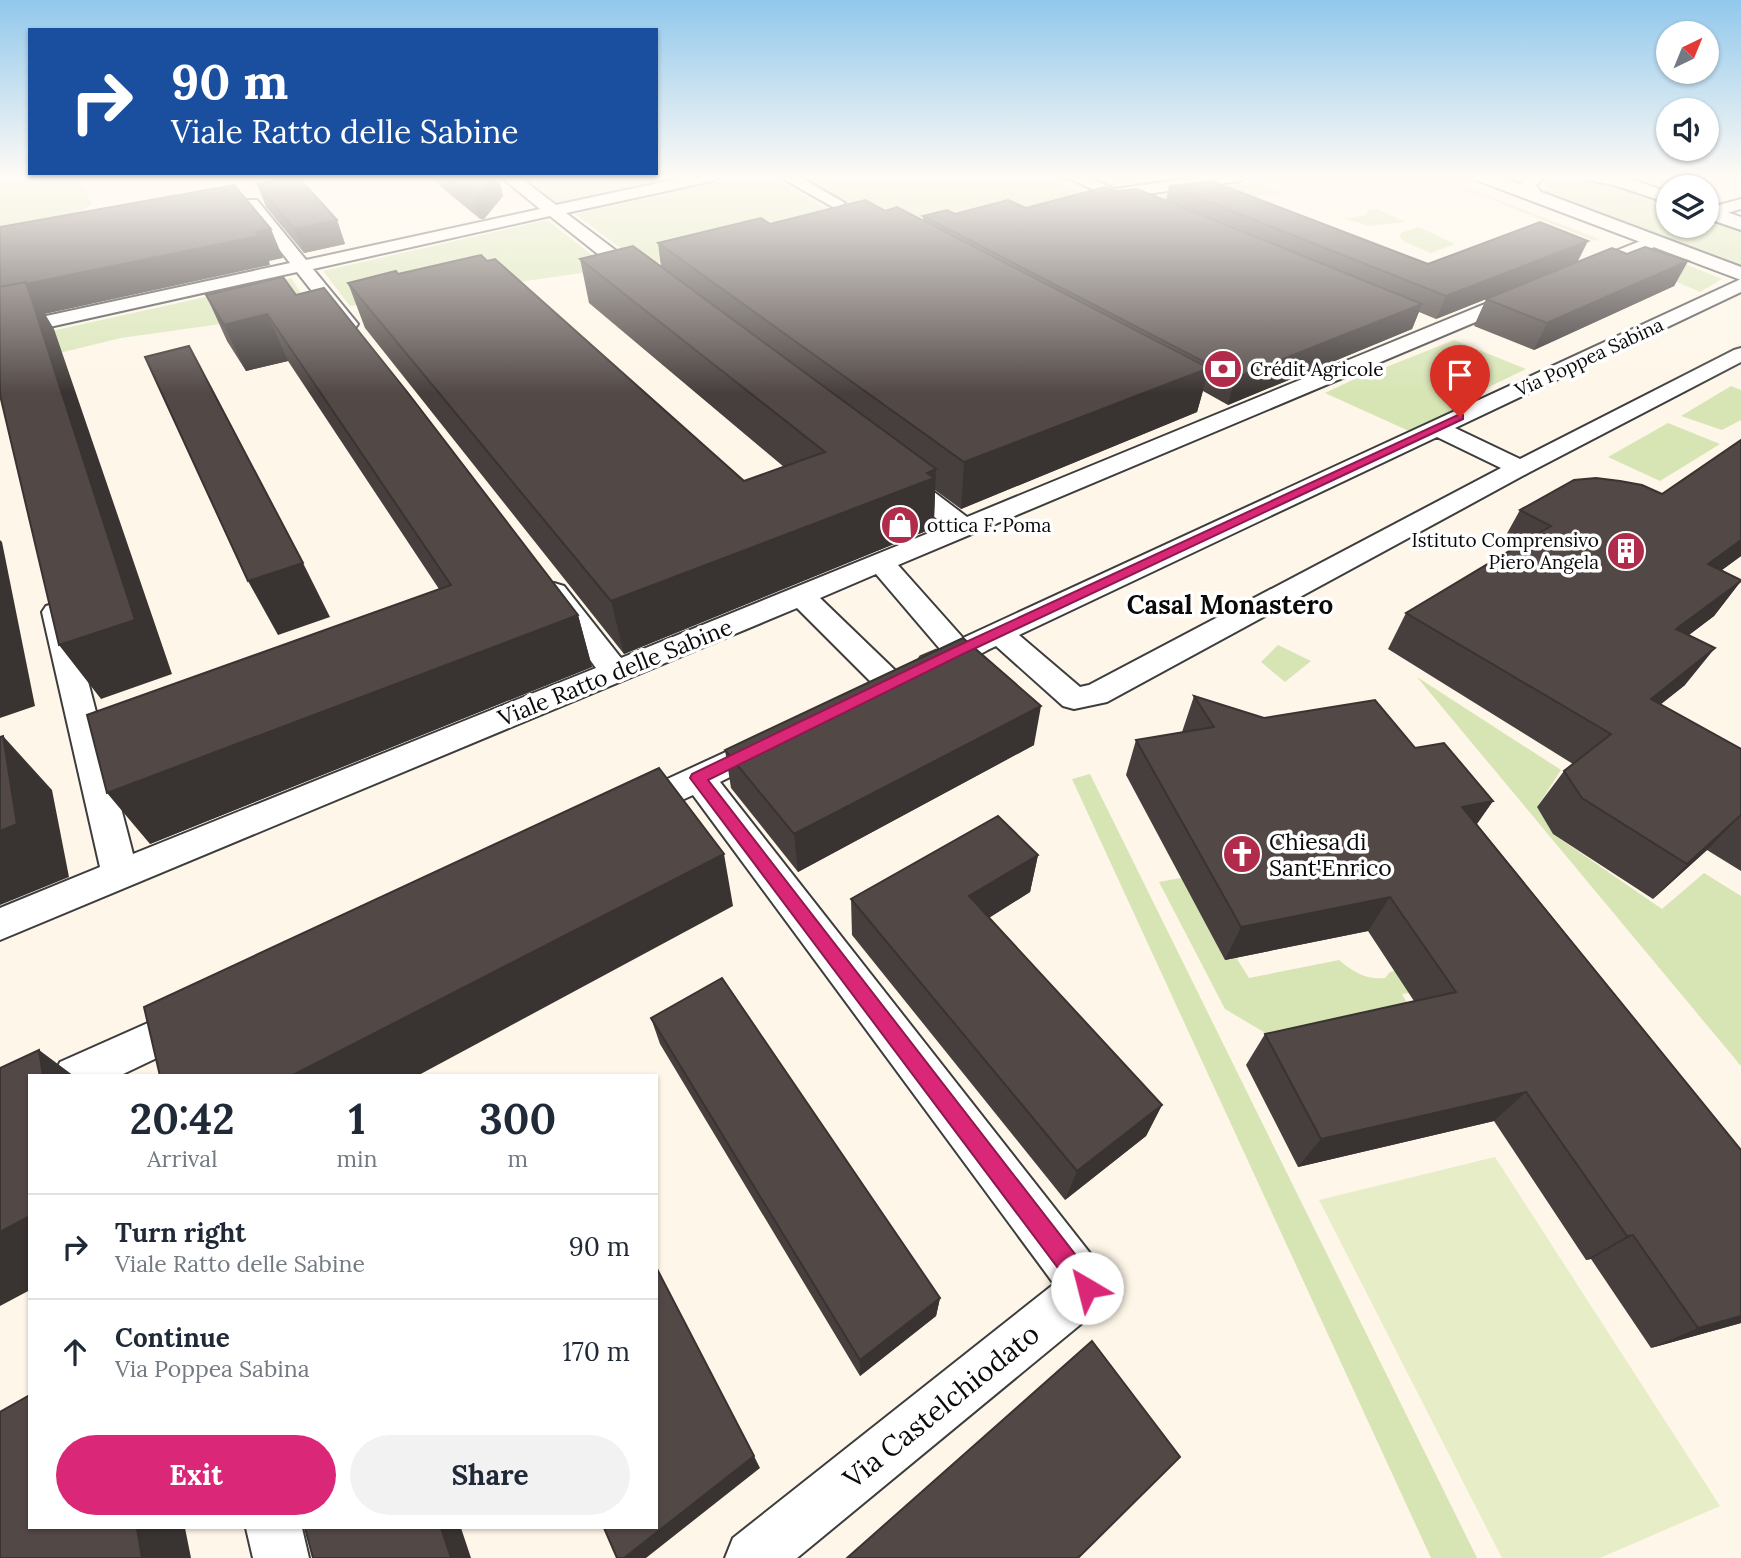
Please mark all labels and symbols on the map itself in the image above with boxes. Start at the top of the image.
north arrow [1656,21,1718,84]
street label: Via Poppea Sabina [1510,312,1667,402]
pin [1430,345,1490,417]
bank icon: Crédit Agricole [1202,348,1244,390]
place label: Crédit Agricole [1250,357,1384,381]
shop icon: ottica F. Poma [879,504,921,546]
place label: ottica F. Poma [927,513,1052,537]
place label: Istituto Comprensivo Piero Angela [1411,528,1599,574]
building icon: Istituto Comprensivo Piero Angela [1605,530,1647,572]
district label: Casal Monastero [1127,588,1333,621]
street label: Viale Ratto delle Sabine [493,612,736,733]
place label: Chiesa di Sant'Enrico [1269,827,1392,882]
church icon: Chiesa di Sant'Enrico [1221,833,1263,875]
position arrow [1050,1251,1124,1325]
street label: Via Castelchiodato [835,1316,1046,1497]

